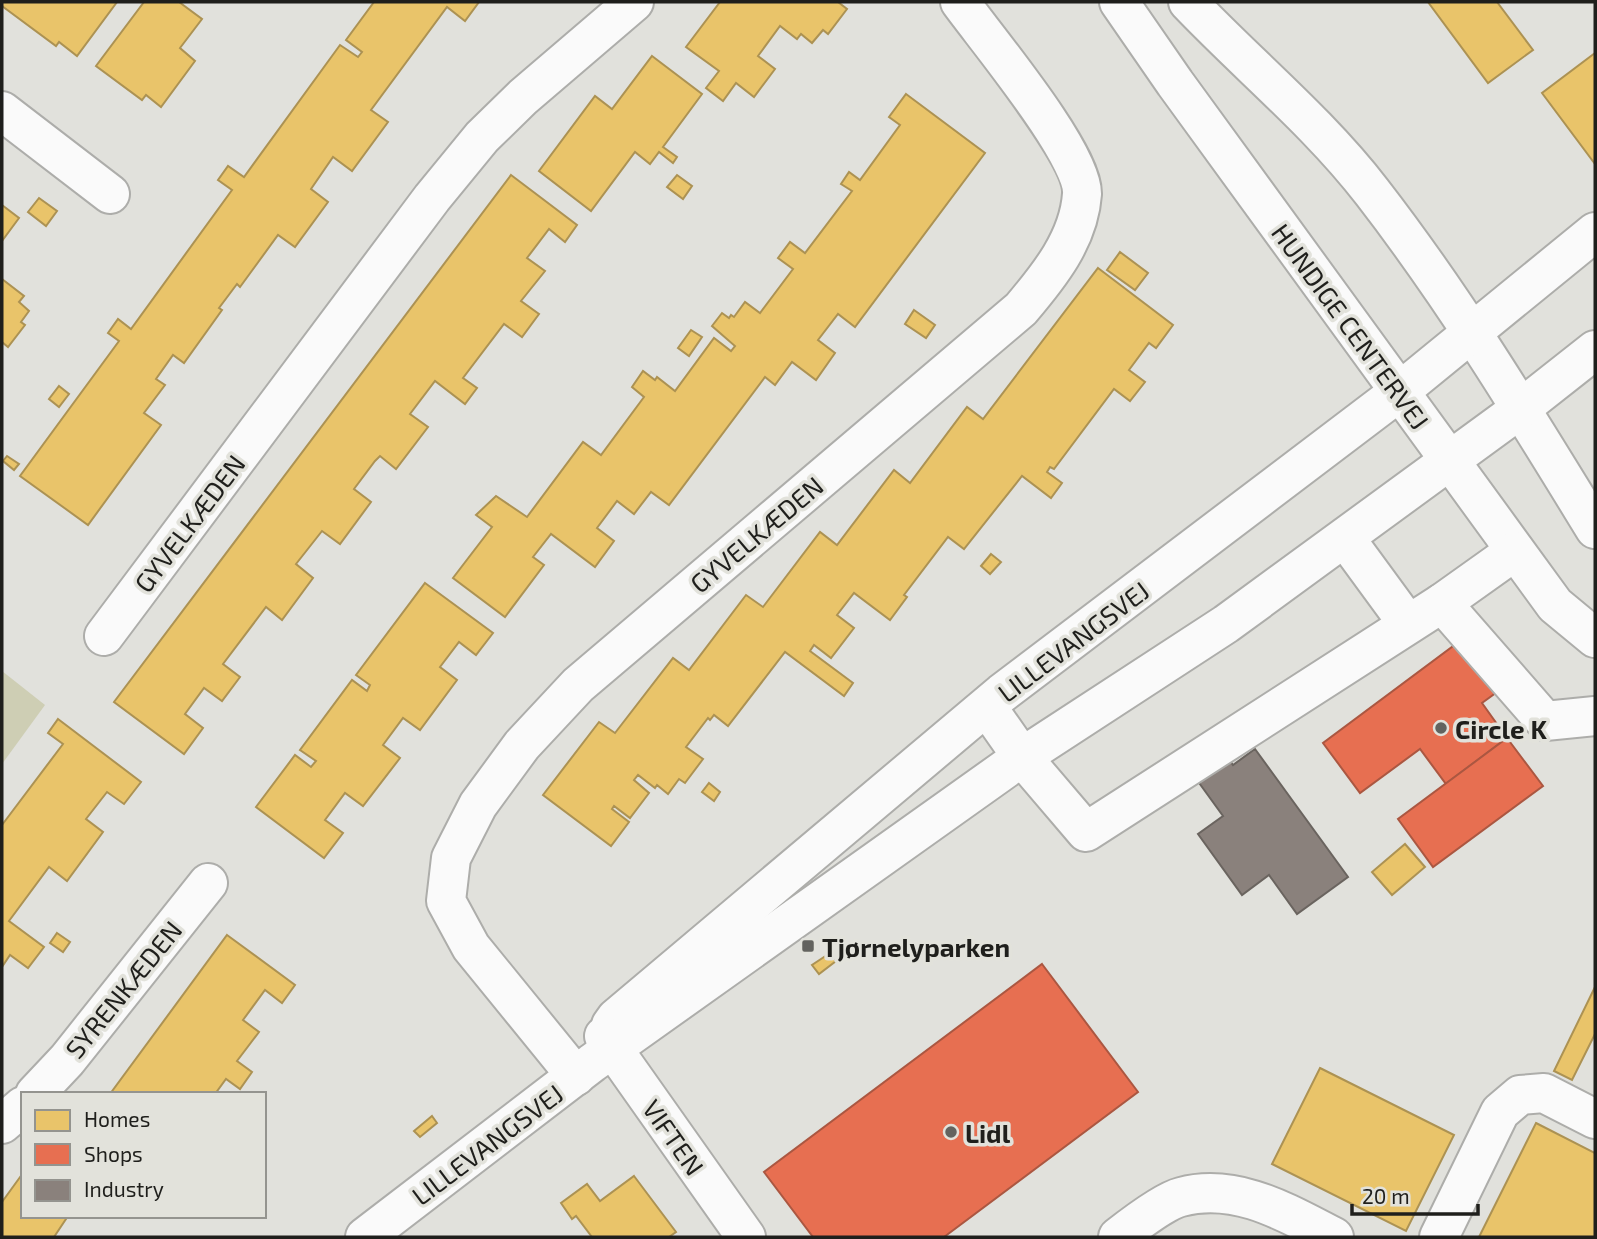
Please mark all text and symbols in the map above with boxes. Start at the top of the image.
street label: HUNDIGE CENTERVEJ [1266,217,1436,435]
street label: GYVELKÆDEN [127,448,251,598]
street label: GYVELKÆDEN [683,469,829,599]
street label: LILLEVANGSVEJ [991,574,1155,708]
place label: Circle K [1455,713,1547,744]
marker: Circle K [1433,720,1449,736]
street label: SYRENKÆDEN [58,914,188,1064]
place label: Tjørnelyparken [822,931,1010,963]
marker: Tjørnelyparken [800,938,816,954]
street label: LILLEVANGSVEJ [405,1077,569,1211]
legend [21,1092,266,1218]
street label: VIFTEN [637,1093,711,1181]
text: Homes [84,1106,150,1131]
place label: Lidl [965,1117,1011,1148]
marker: Lidl [943,1124,959,1140]
text: Shops [84,1141,143,1166]
scale bar [1352,1172,1478,1216]
text: Industry [84,1176,164,1201]
text: 20 m [1362,1183,1410,1208]

